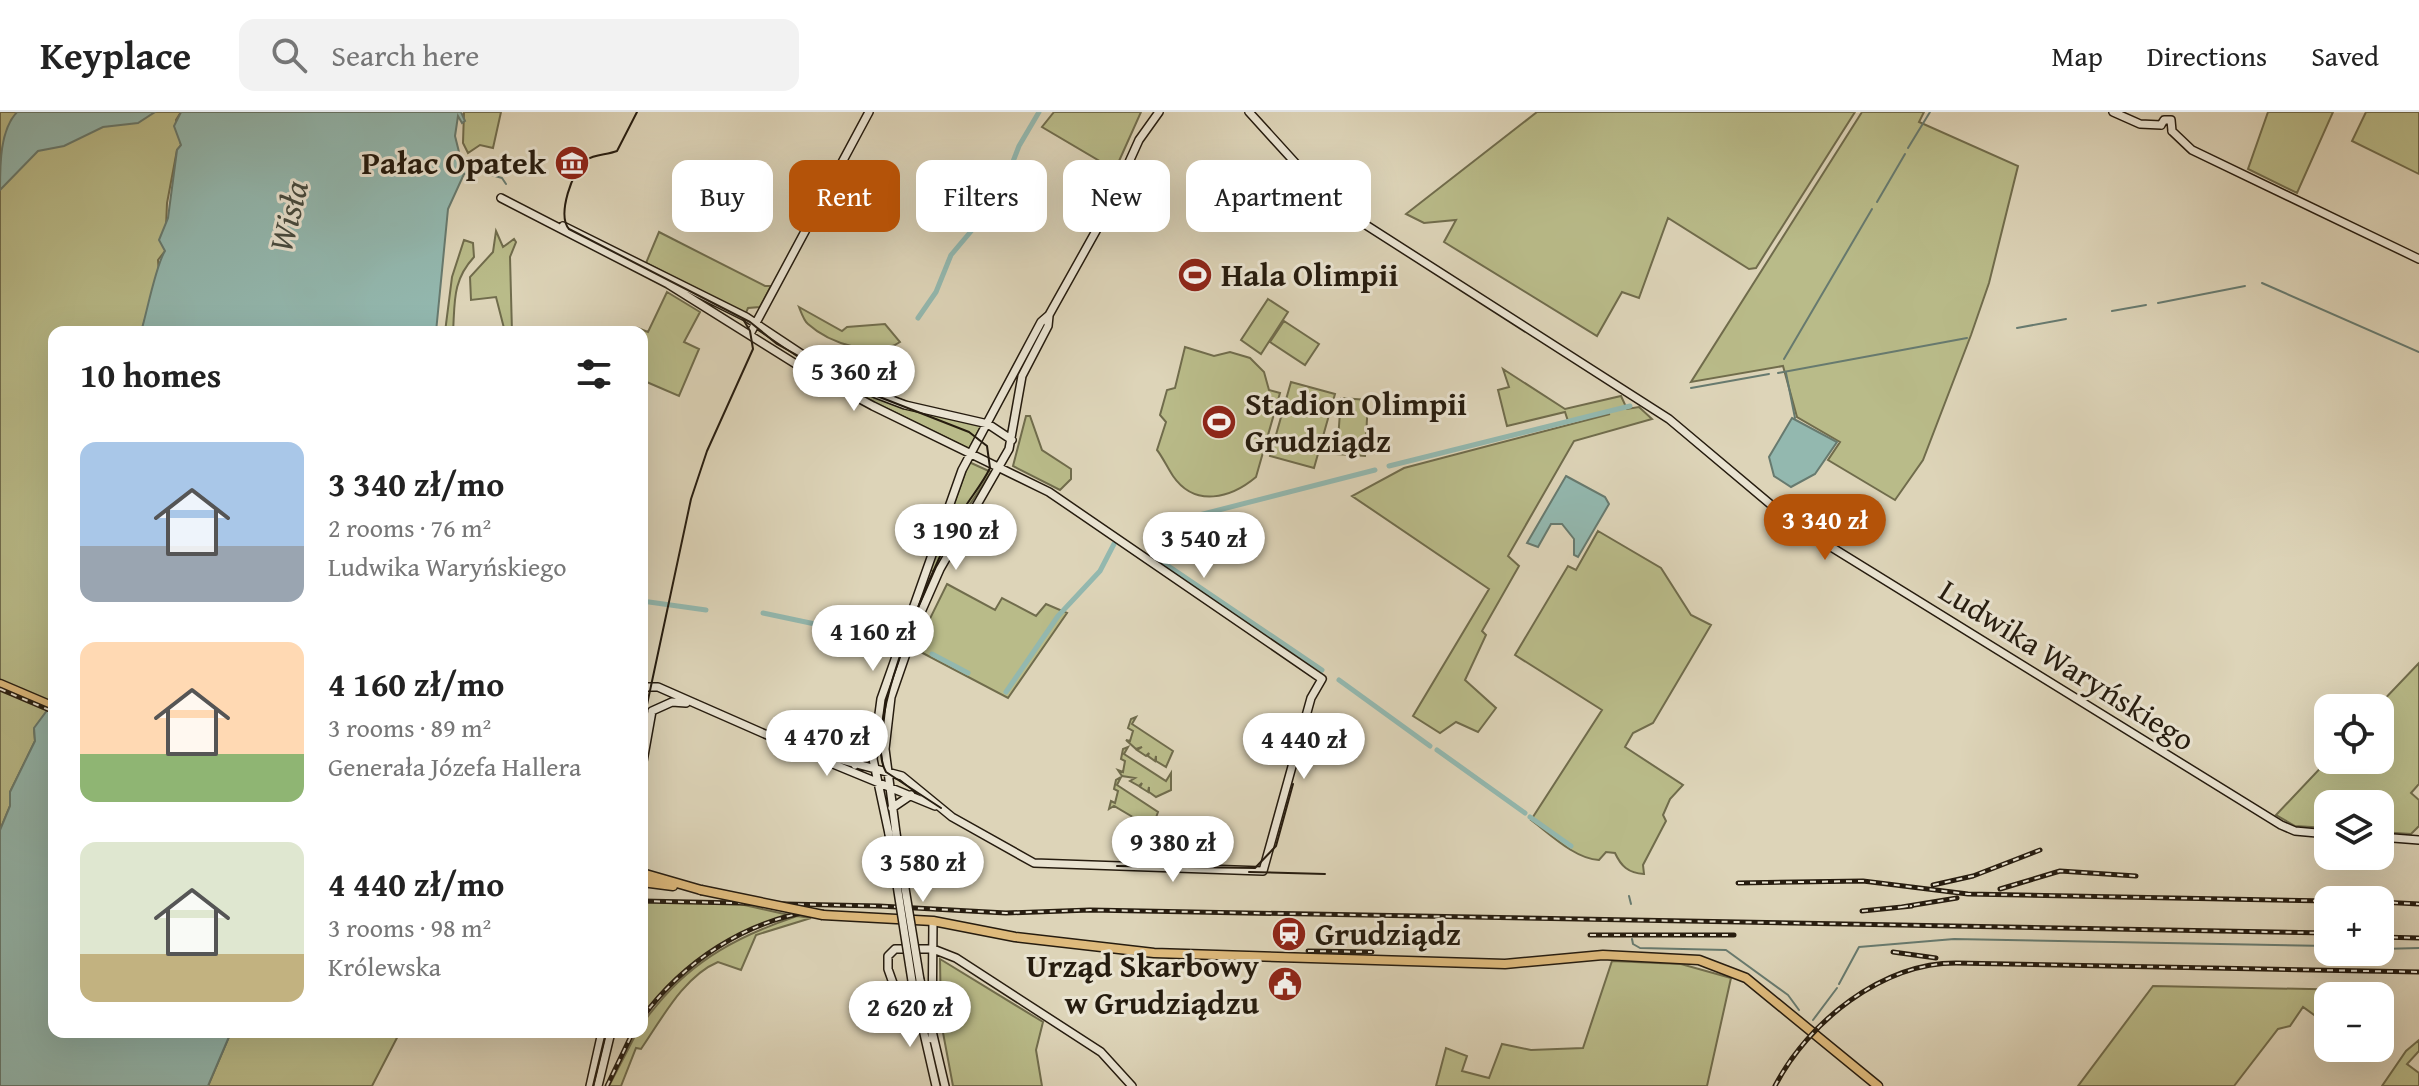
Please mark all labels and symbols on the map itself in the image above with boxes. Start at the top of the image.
place label: Pałac Opatek [361,139,547,186]
museum icon: Pałac Opatek [553,144,591,182]
water label: Wisła [255,175,320,257]
place label: Hala Olimpii [1221,251,1398,298]
sports icon: Hala Olimpii [1176,256,1214,294]
pin: 5 360 zł [771,345,937,413]
place label: Stadion Olimpii Grudziądz [1245,380,1467,464]
sports icon: Stadion Olimpii Grudziądz [1200,403,1238,441]
pin: 3 340 zł [1742,494,1908,562]
pin: 3 190 zł [873,504,1039,572]
pin: 3 540 zł [1121,512,1287,580]
street label: Ludwika Waryńskiego [1930,567,2204,762]
pin: 4 160 zł [790,605,956,673]
pin: 4 470 zł [744,710,910,778]
pin: 4 440 zł [1221,713,1387,781]
pin: 9 380 zł [1090,816,1256,884]
pin: 3 580 zł [840,836,1006,904]
place label: Grudziądz [1315,910,1461,957]
station icon: Grudziądz [1270,915,1308,953]
place label: Urząd Skarbowy w Grudziądzu [1026,942,1260,1026]
public building icon: Urząd Skarbowy w Grudziądzu [1266,965,1304,1003]
pin: 2 620 zł [827,981,993,1049]

